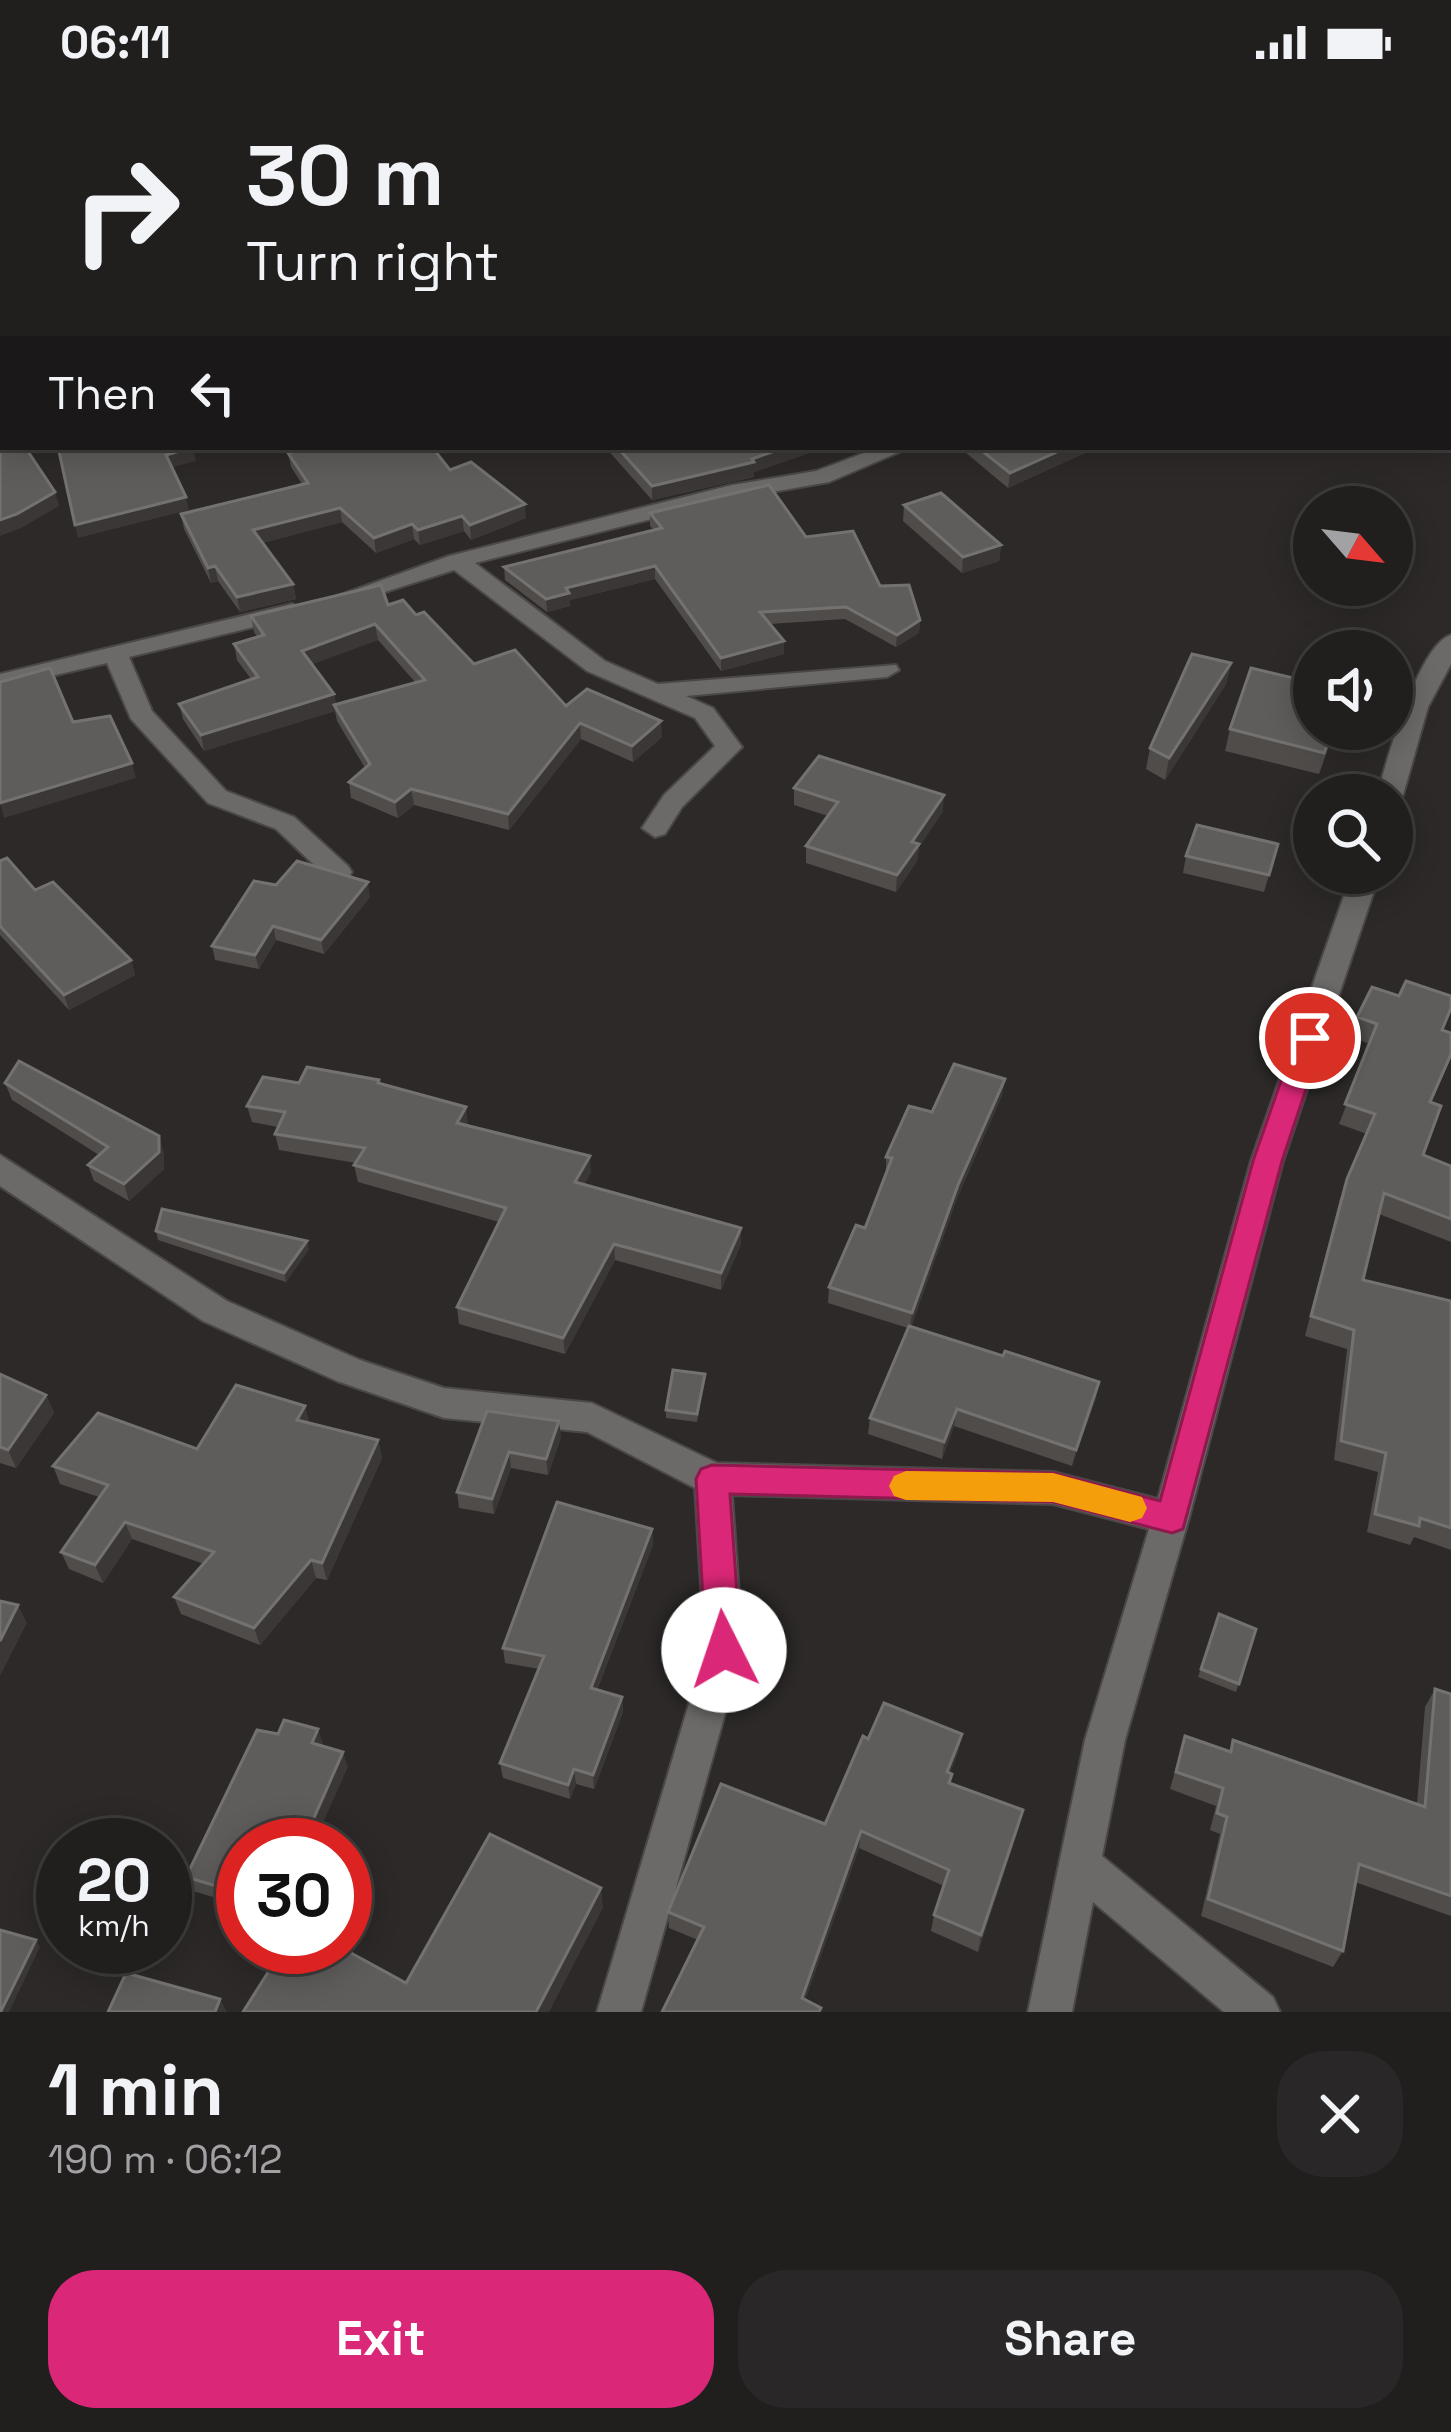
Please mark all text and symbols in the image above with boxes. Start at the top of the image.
text: 06:11 [60,14,171,71]
text: 30 m [246,122,445,230]
icon: right [48,132,204,288]
text: Turn right [246,227,499,296]
icon: left [180,360,246,426]
text: Then [48,365,156,422]
north arrow [1293,486,1413,606]
map controls [1293,486,1413,894]
button: sound [1293,630,1413,750]
button: search [1293,774,1413,894]
pin [1259,987,1361,1089]
icon: arrive [1277,1005,1343,1071]
position arrow [661,1587,787,1713]
speed limit sign: 30 [216,1818,372,1974]
text: 20 [77,1842,151,1919]
text: km/h [78,1906,150,1945]
text: 1 min [48,2044,224,2136]
button: close [1277,2051,1403,2177]
text: 190 m · 06:12 [48,2135,283,2184]
button: Exit [48,2270,714,2408]
button: Share [738,2270,1403,2408]

